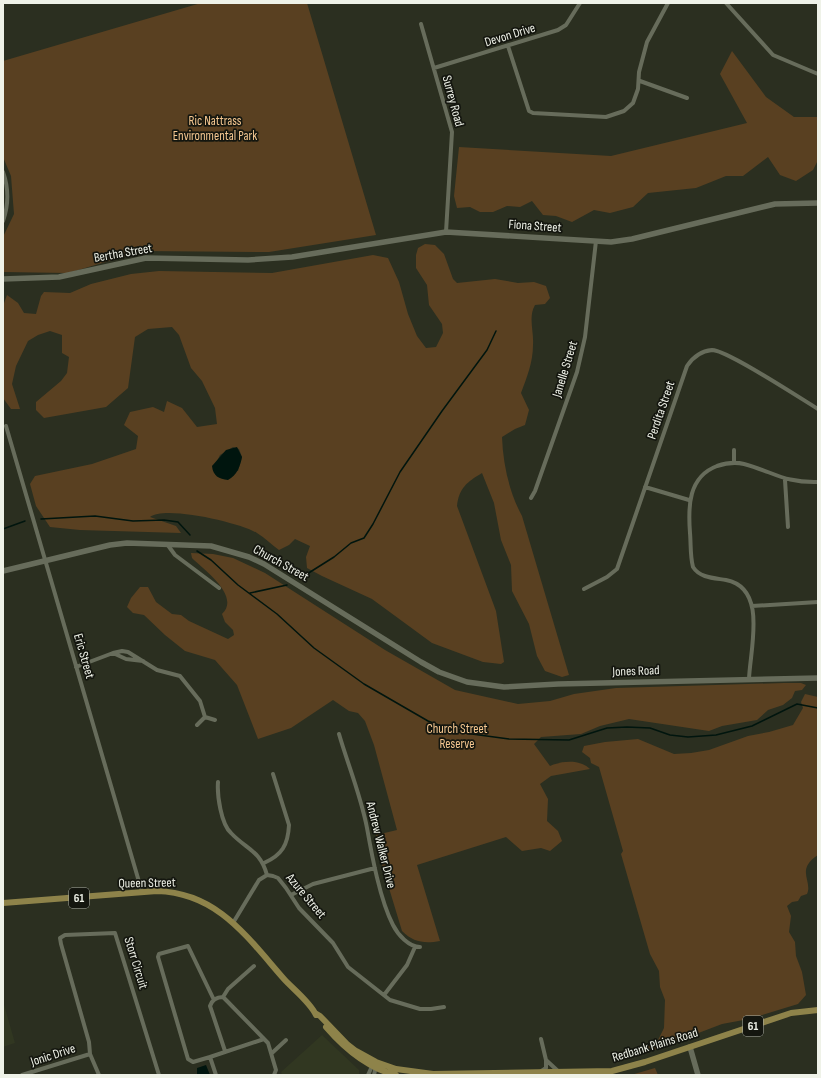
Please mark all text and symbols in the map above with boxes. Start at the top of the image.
street label: Devon Drive [483,20,537,50]
street label: Surrey Road [439,74,467,128]
park label: Ric Nattrass Environmental Park [173,113,257,144]
street label: Fiona Street [508,216,562,236]
street label: Bertha Street [93,240,153,266]
street label: Janelle Street [549,339,581,400]
street label: Perdita Street [644,379,678,441]
street label: Church Street [250,541,312,585]
street label: Eric Street [70,632,98,680]
street label: Jones Road [611,662,660,680]
park label: Church Street Reserve [426,721,488,752]
street label: Andrew Walker Drive [362,799,400,890]
street label: Azure Street [282,869,330,922]
street label: Queen Street [118,875,176,891]
road number: 61 [69,888,89,908]
street label: Storr Circuit [121,935,151,991]
road number: 61 [743,1016,763,1036]
street label: Redbank Plains Road [610,1024,700,1066]
street label: Jonic Drive [28,1040,77,1070]

